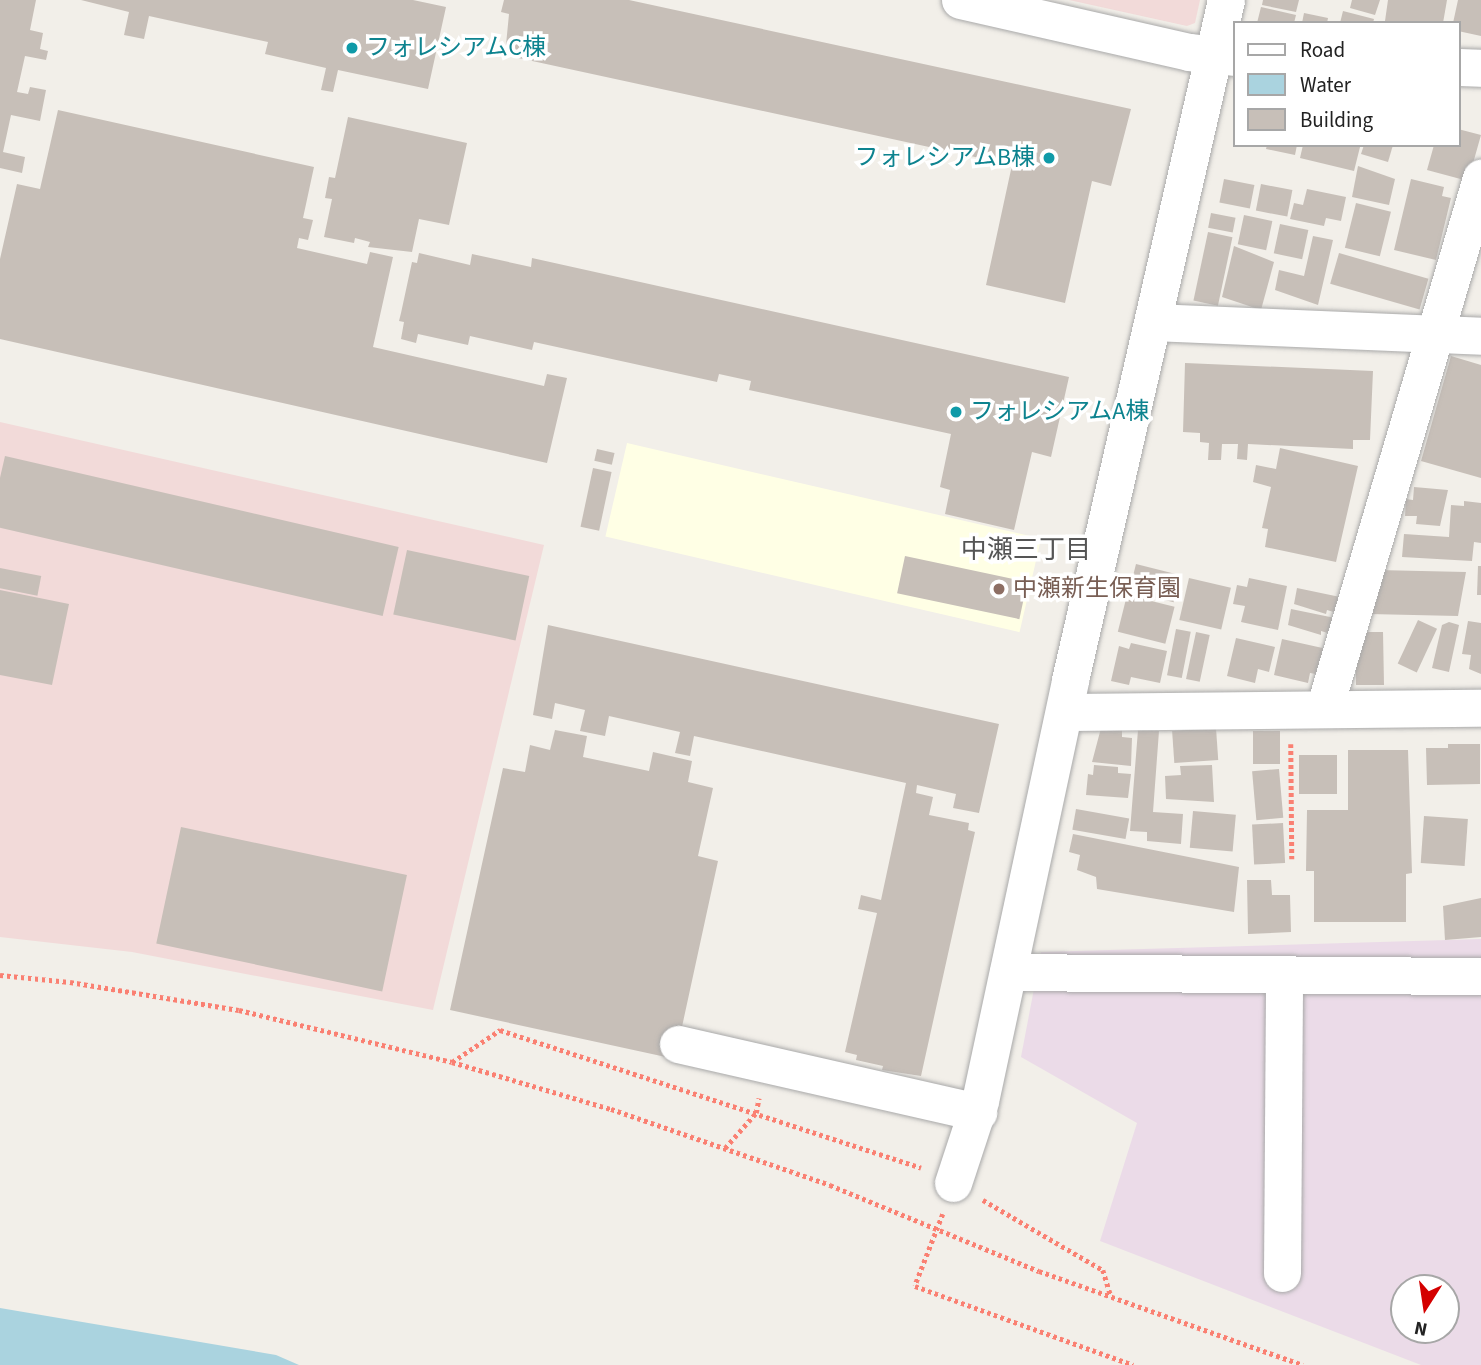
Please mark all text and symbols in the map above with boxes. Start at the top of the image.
legend [1232,21,1460,147]
place label: フォレシアムC棟 [366,34,548,62]
text: Road [1300,35,1345,65]
marker: フォレシアムC棟 [344,40,360,56]
text: Water [1300,70,1351,100]
text: Building [1300,105,1373,135]
place label: フォレシアムB棟 [853,144,1035,172]
marker: フォレシアムB棟 [1041,150,1057,166]
place label: フォレシアムA棟 [970,398,1151,426]
marker: フォレシアムA棟 [948,404,964,420]
district label: 中瀬三丁目 [961,534,1091,566]
place label: 中瀬新生保育園 [1013,575,1181,603]
marker: 中瀬新生保育園 [991,581,1007,597]
north arrow [1390,1274,1460,1344]
text: N [1412,1314,1430,1343]

